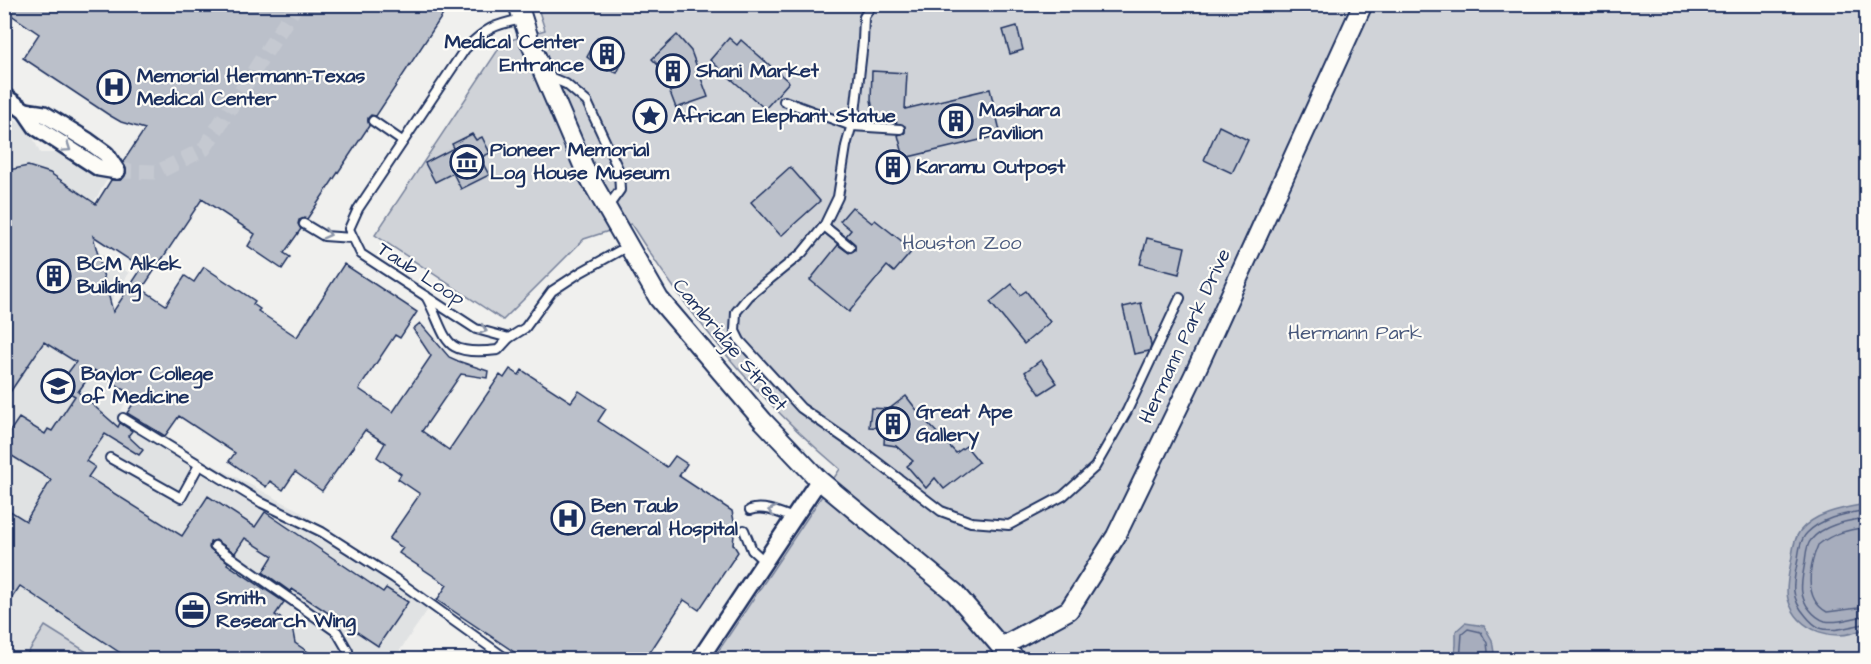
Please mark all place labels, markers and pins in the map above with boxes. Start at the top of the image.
place label: Medical Center Entrance [444,28,585,79]
building icon: Medical Center Entrance [589,36,625,72]
building icon: Shani Market [655,53,691,89]
place label: Shani Market [695,57,820,85]
place label: Memorial Hermann-Texas Medical Center [137,62,365,113]
hospital icon: Memorial Hermann-Texas Medical Center [96,69,132,105]
place label: Masihara Pavilion [979,96,1061,147]
place icon: African Elephant Statue [632,98,668,134]
place label: African Elephant Statue [673,102,896,130]
building icon: Masihara Pavilion [938,103,974,139]
place label: Pioneer Memorial Log House Museum [490,136,670,188]
museum icon: Pioneer Memorial Log House Museum [449,144,485,180]
building icon: Karamu Outpost [875,149,911,185]
place label: Karamu Outpost [916,153,1066,181]
place label: BCM Alkek Building [77,250,182,302]
building icon: BCM Alkek Building [36,258,72,294]
place label: Baylor College of Medicine [81,360,214,411]
school or university icon: Baylor College of Medicine [40,368,76,404]
place label: Great Ape Gallery [916,398,1013,450]
building icon: Great Ape Gallery [875,406,911,442]
place label: Ben Taub General Hospital [591,492,738,543]
hospital icon: Ben Taub General Hospital [550,500,586,536]
place label: Smith Research Wing [215,584,357,636]
office icon: Smith Research Wing [175,592,211,628]

